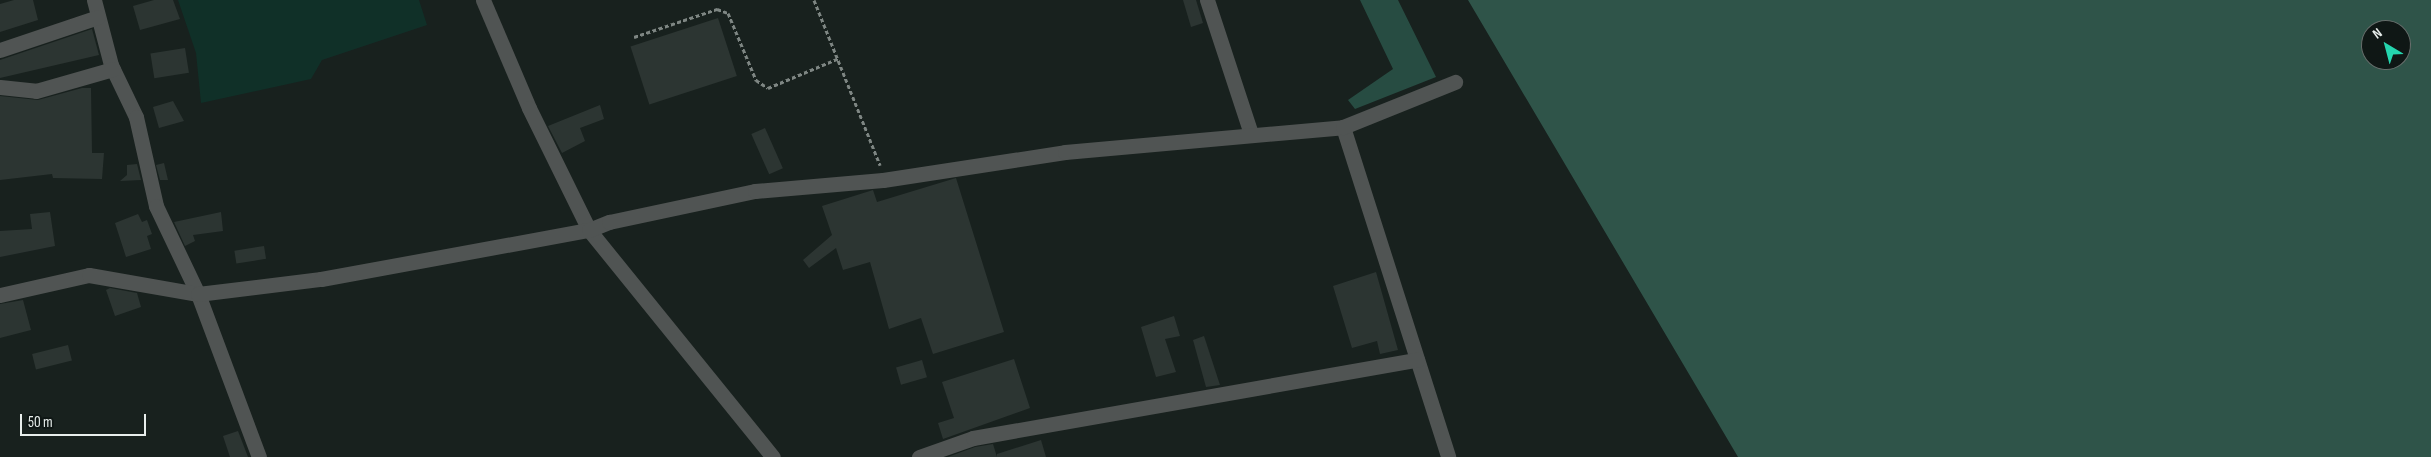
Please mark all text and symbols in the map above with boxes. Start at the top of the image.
north arrow [2361,20,2411,70]
text: N [2369,24,2385,42]
scale bar [22,404,149,436]
text: 50 m [28,413,53,432]

